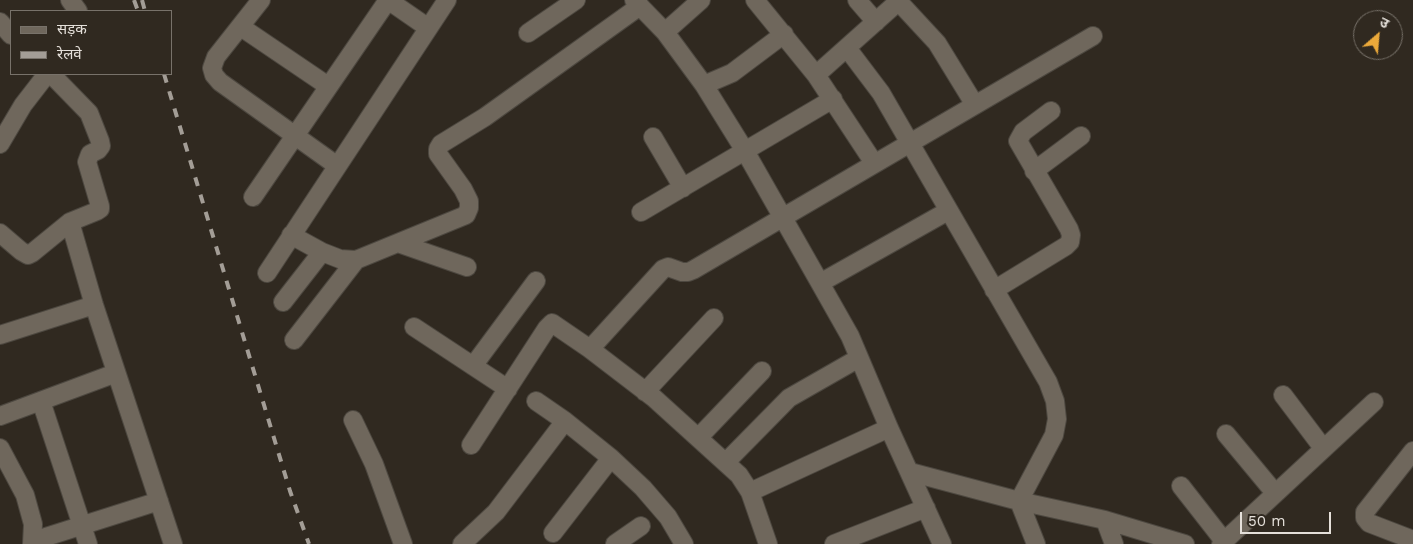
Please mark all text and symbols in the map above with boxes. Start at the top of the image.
legend [10,10,172,75]
north arrow [1353,10,1403,60]
text: उ [1377,14,1392,32]
text: सड़क [57,20,87,38]
text: रेलवे [57,45,82,63]
scale bar [1243,502,1334,534]
text: 50 m [1248,512,1285,530]

